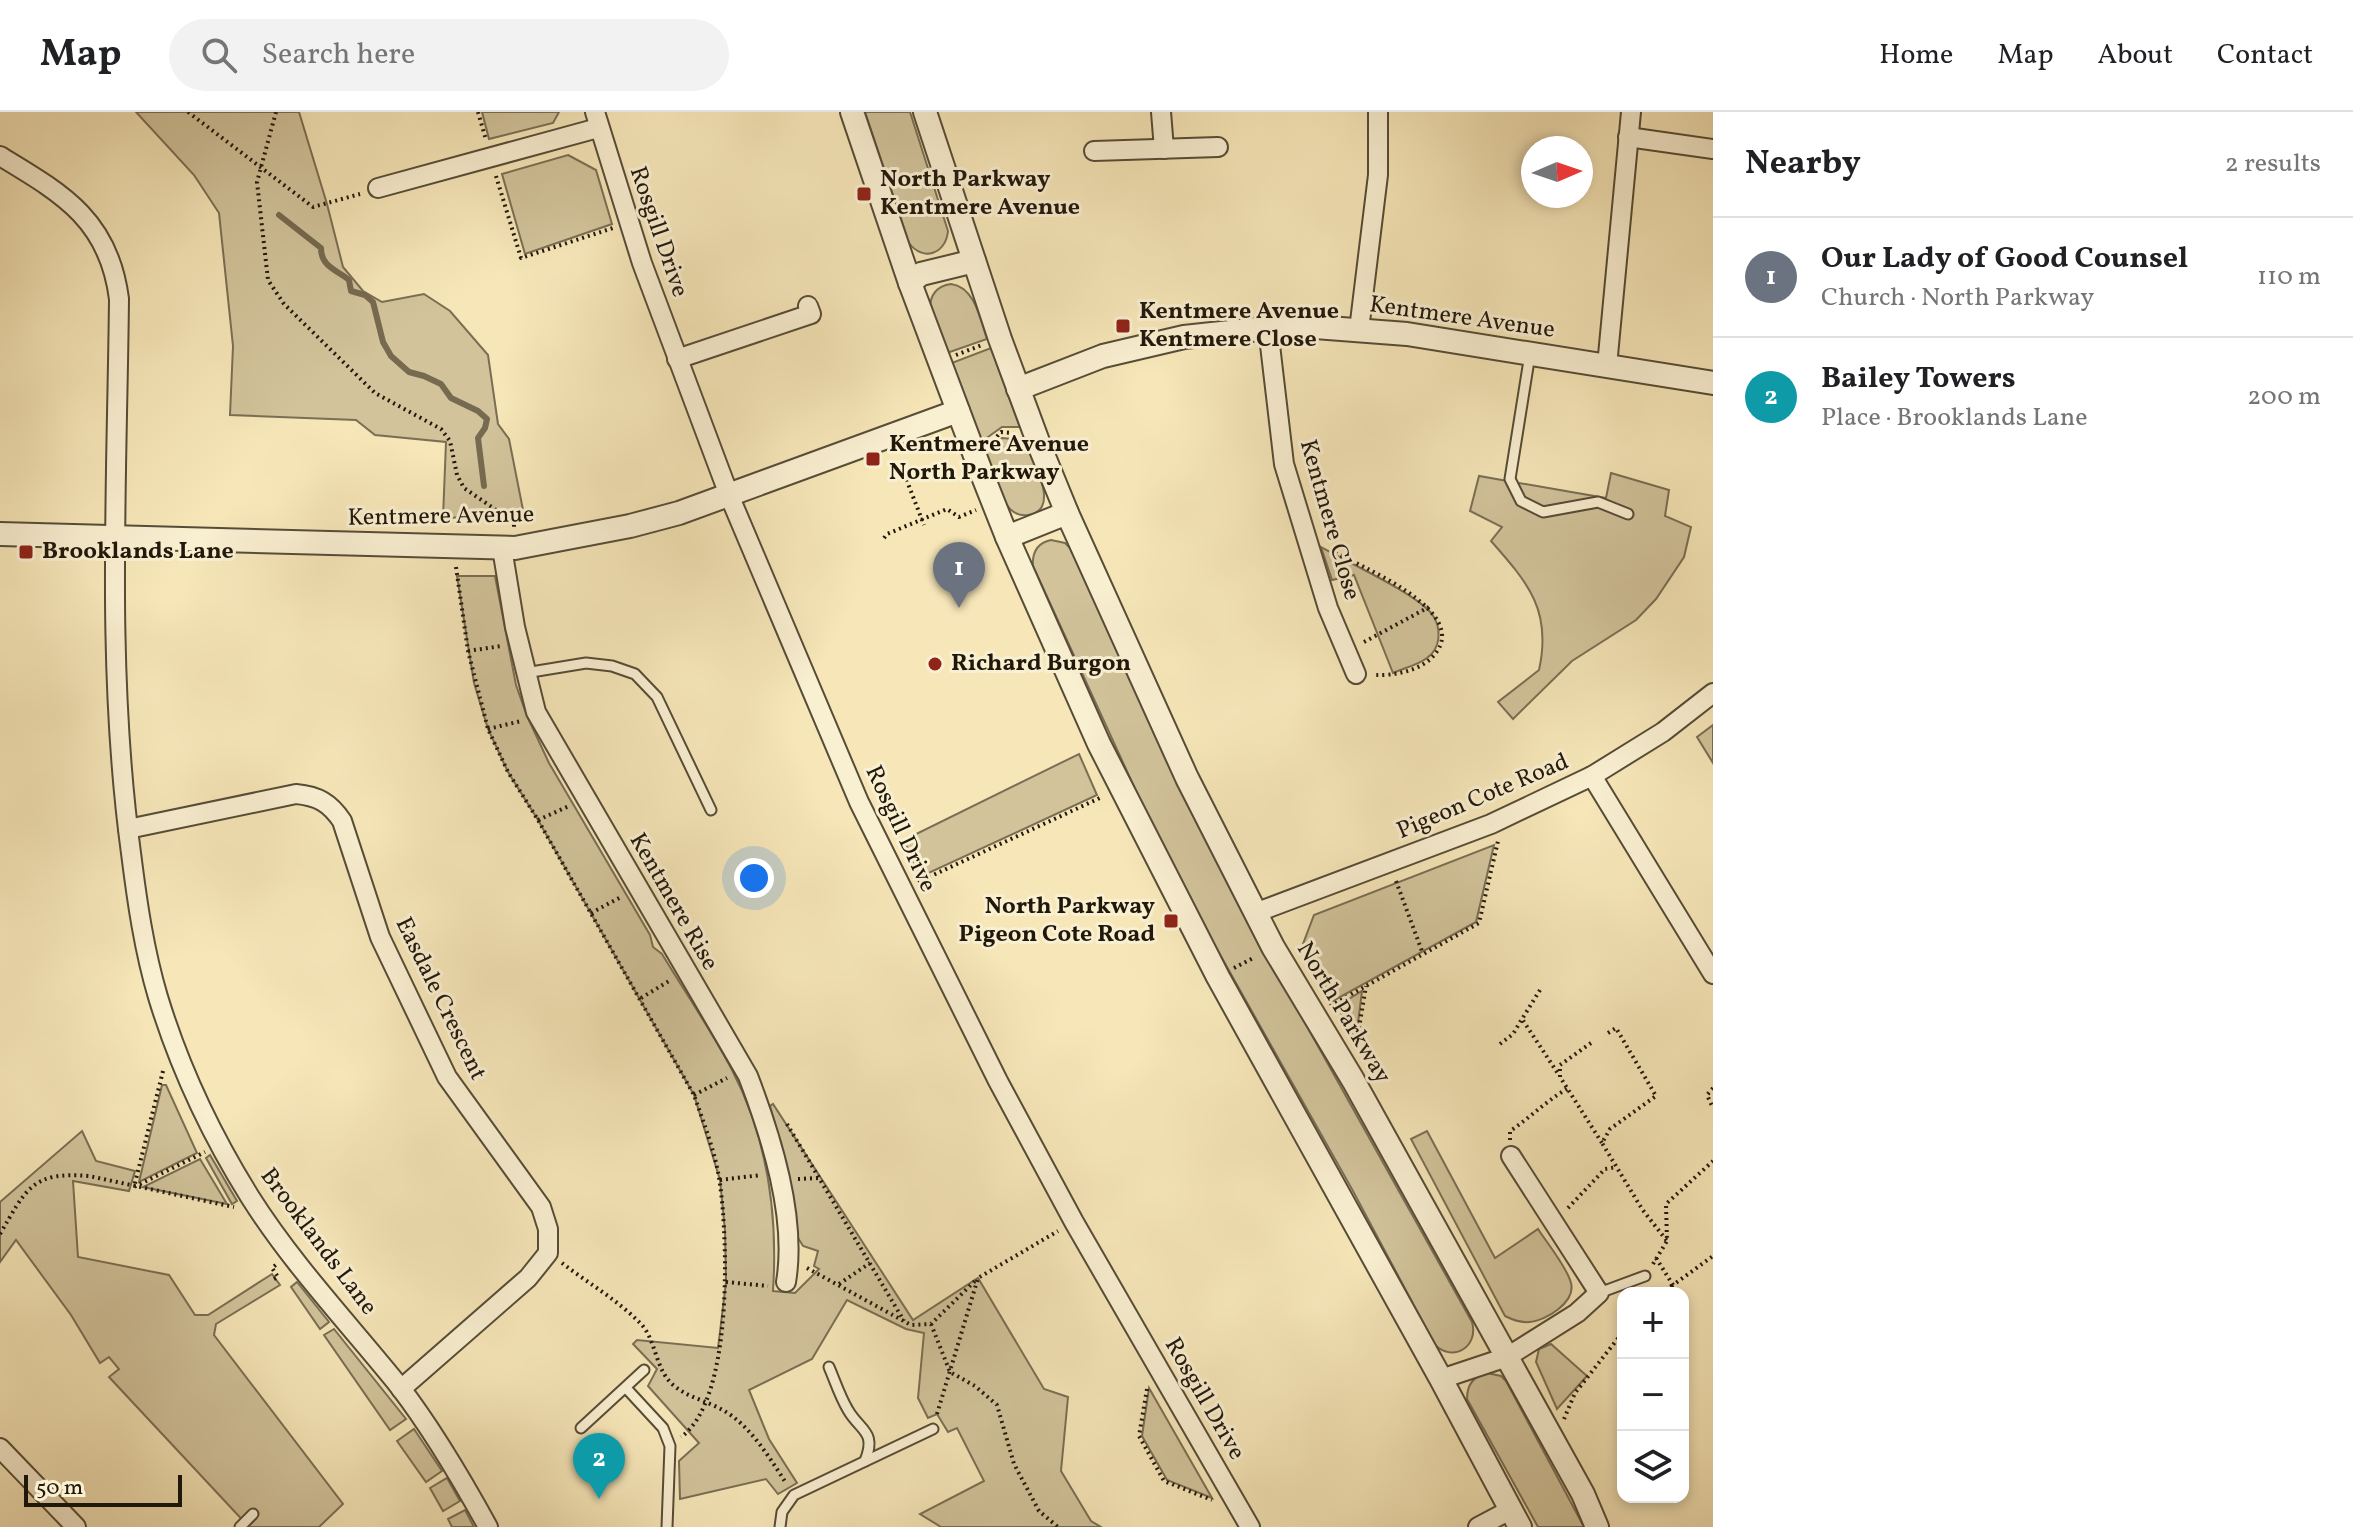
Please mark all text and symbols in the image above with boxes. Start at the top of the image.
search box [169,19,729,91]
text: Map [40,29,121,82]
icon: search [197,33,241,77]
text: Search here [261,34,415,76]
text: Home [1879,36,1953,75]
text: Map [1997,36,2053,75]
text: About [2097,36,2173,75]
text: Contact [2217,36,2313,75]
north arrow [1521,136,1593,208]
text: Nearby [1745,141,1861,188]
text: 2 results [2225,146,2321,182]
street label: Rosgill Drive [620,162,696,302]
place label: North Parkway Kentmere Avenue [880,163,1080,225]
marker: North Parkway Kentmere Avenue [855,185,873,203]
text: Our Lady of Good Counsel [1821,238,2188,280]
text: 1 [1766,259,1776,295]
text: 110 m [2257,259,2321,295]
text: Church · North Parkway [1821,280,2094,316]
street label: Kentmere Avenue [1367,288,1557,348]
place label: Kentmere Avenue Kentmere Close [1139,295,1339,357]
marker: Kentmere Avenue Kentmere Close [1114,317,1132,335]
text: Bailey Towers [1821,358,2016,400]
text: 2 [1764,379,1778,415]
text: 200 m [2247,379,2321,415]
text: Place · Brooklands Lane [1821,400,2088,436]
place label: Kentmere Avenue North Parkway [889,428,1089,490]
street label: Kentmere Close [1290,436,1368,604]
marker: Kentmere Avenue North Parkway [864,450,882,468]
street label: Kentmere Avenue [347,498,535,536]
place label: Brooklands Lane [42,535,234,569]
pin: 1 [933,542,985,608]
marker: Brooklands Lane [17,543,35,561]
place label: Richard Burgon [951,647,1131,681]
marker: Richard Burgon [926,655,944,673]
street label: Pigeon Cote Road [1392,745,1574,849]
street label: Rosgill Drive [856,760,944,898]
street label: Kentmere Rise [620,827,726,977]
your location [734,858,774,898]
place label: North Parkway Pigeon Cote Road [959,890,1156,952]
street label: Easdale Crescent [386,912,494,1086]
marker: North Parkway Pigeon Cote Road [1162,912,1180,930]
street label: North Parkway [1287,936,1399,1090]
street label: Brooklands Lane [251,1161,385,1323]
map controls [1617,1287,1689,1503]
button: + [1617,1287,1689,1359]
street label: Rosgill Drive [1155,1332,1253,1466]
button: − [1617,1359,1689,1431]
button: layers [1617,1431,1689,1503]
pin: 2 [573,1433,625,1499]
scale bar [24,1471,182,1507]
text: 50 m [36,1473,83,1504]

